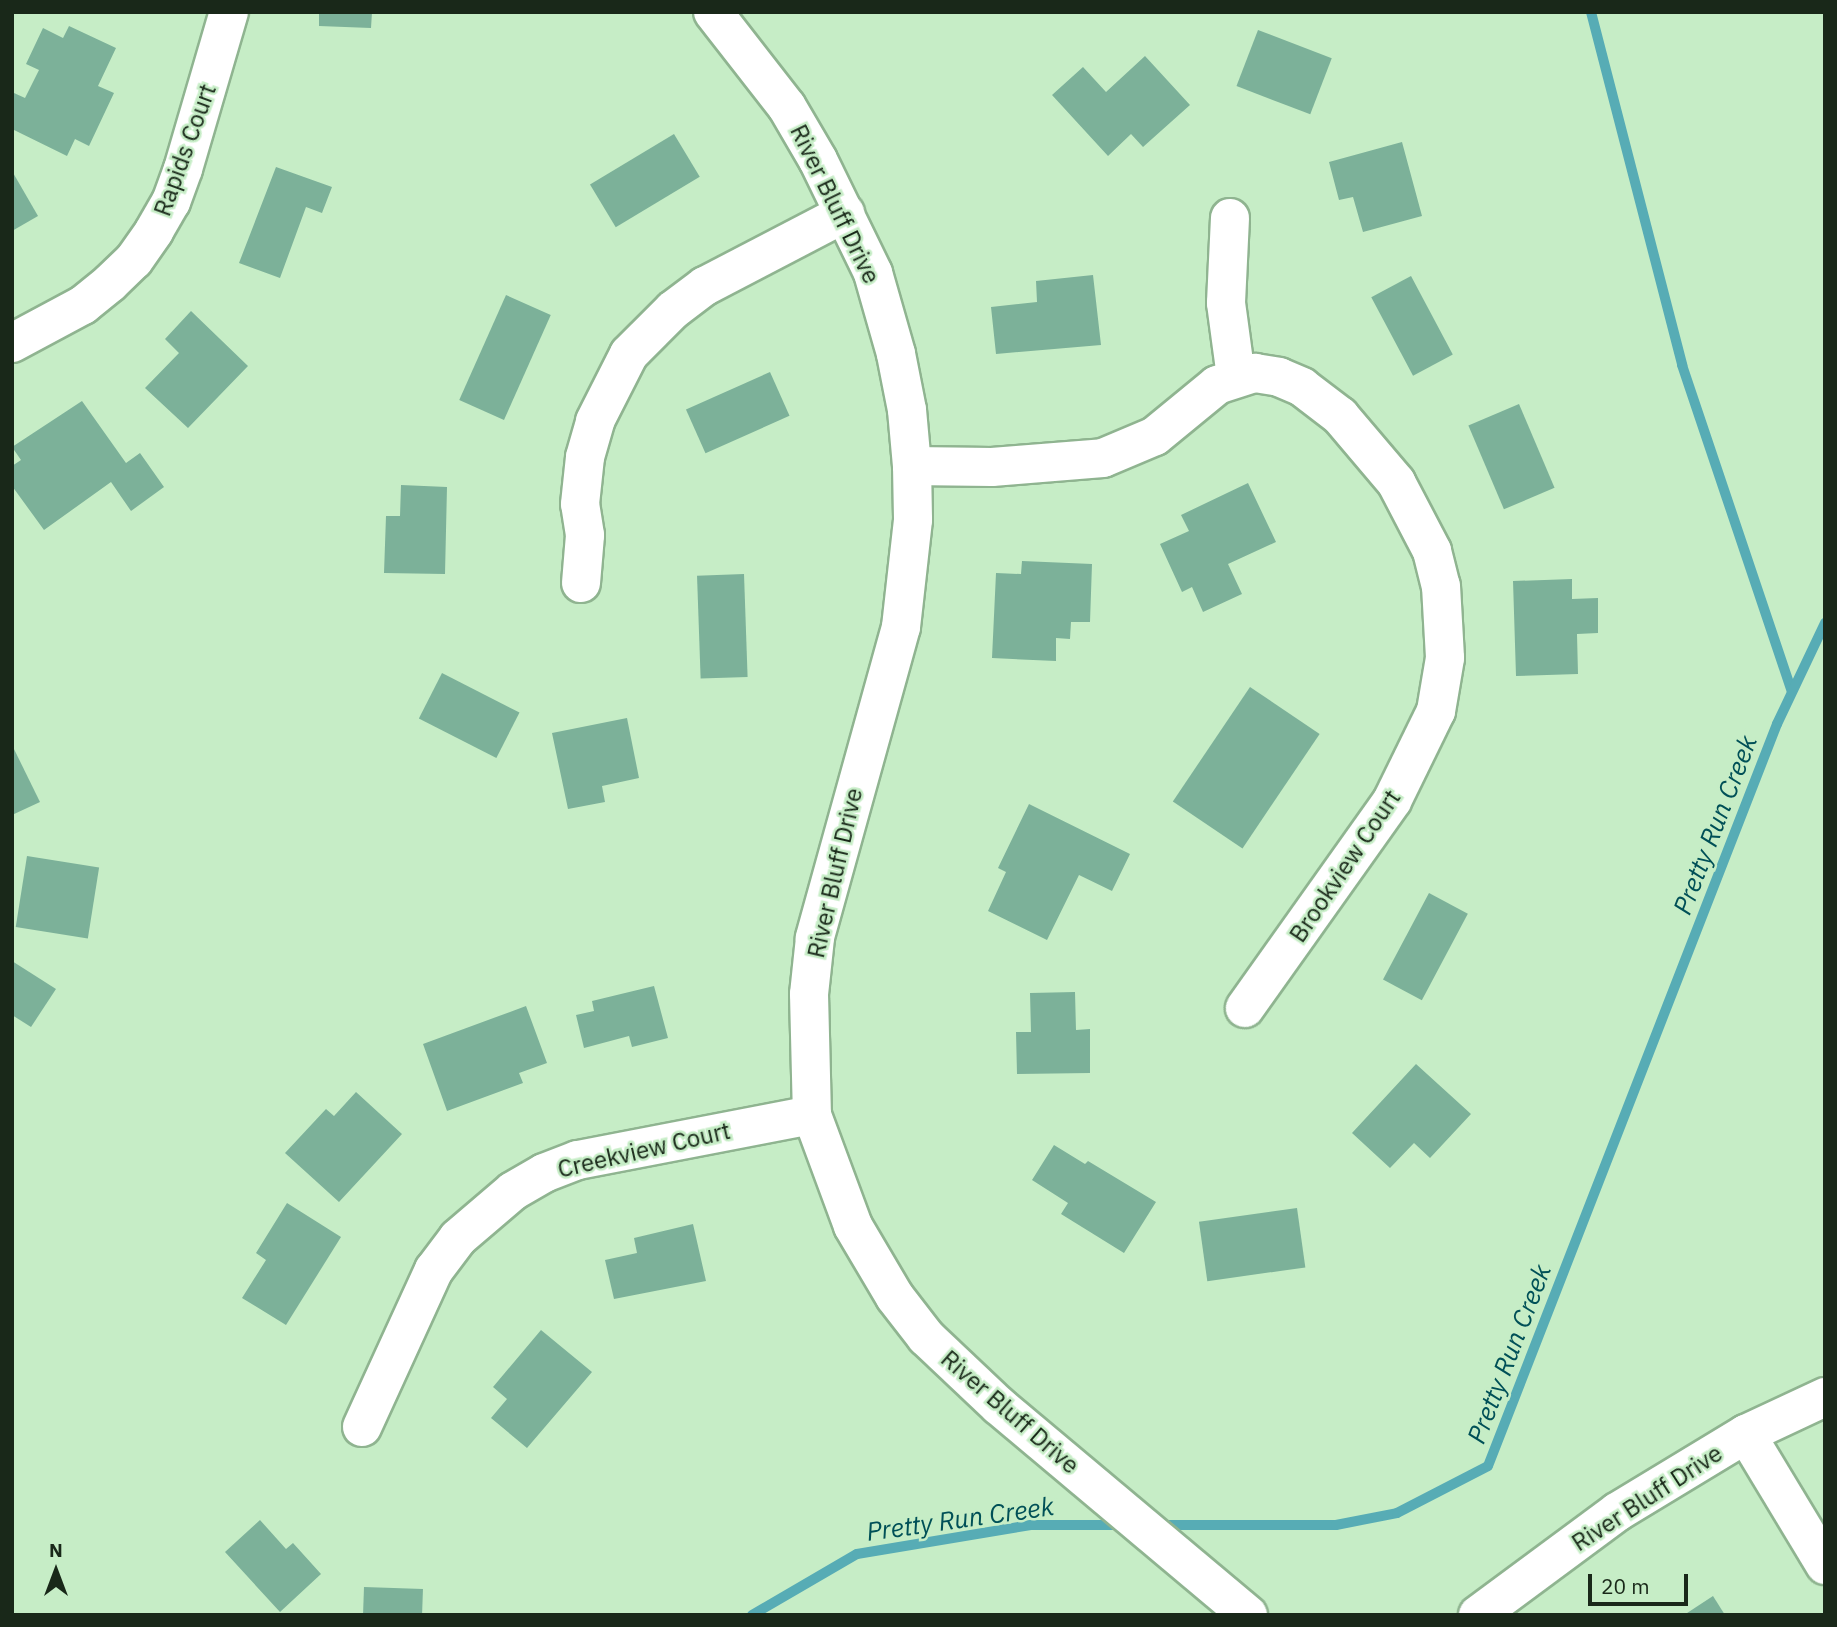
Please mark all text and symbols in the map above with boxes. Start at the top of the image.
street label: Rapids Court [148,80,222,220]
street label: River Bluff Drive [784,120,886,288]
water label: Pretty Run Creek [1667,731,1763,919]
street label: Brookview Court [1283,784,1407,948]
street label: River Bluff Drive [801,785,869,961]
street label: Creekview Court [555,1116,733,1184]
water label: Pretty Run Creek [1461,1260,1557,1448]
street label: River Bluff Drive [935,1344,1085,1480]
street label: River Bluff Drive [1566,1439,1728,1557]
water label: Pretty Run Creek [864,1490,1056,1548]
north arrow [21,1536,91,1606]
text: N [49,1538,63,1562]
scale bar [1592,1560,1692,1604]
text: 20 m [1601,1572,1650,1600]

